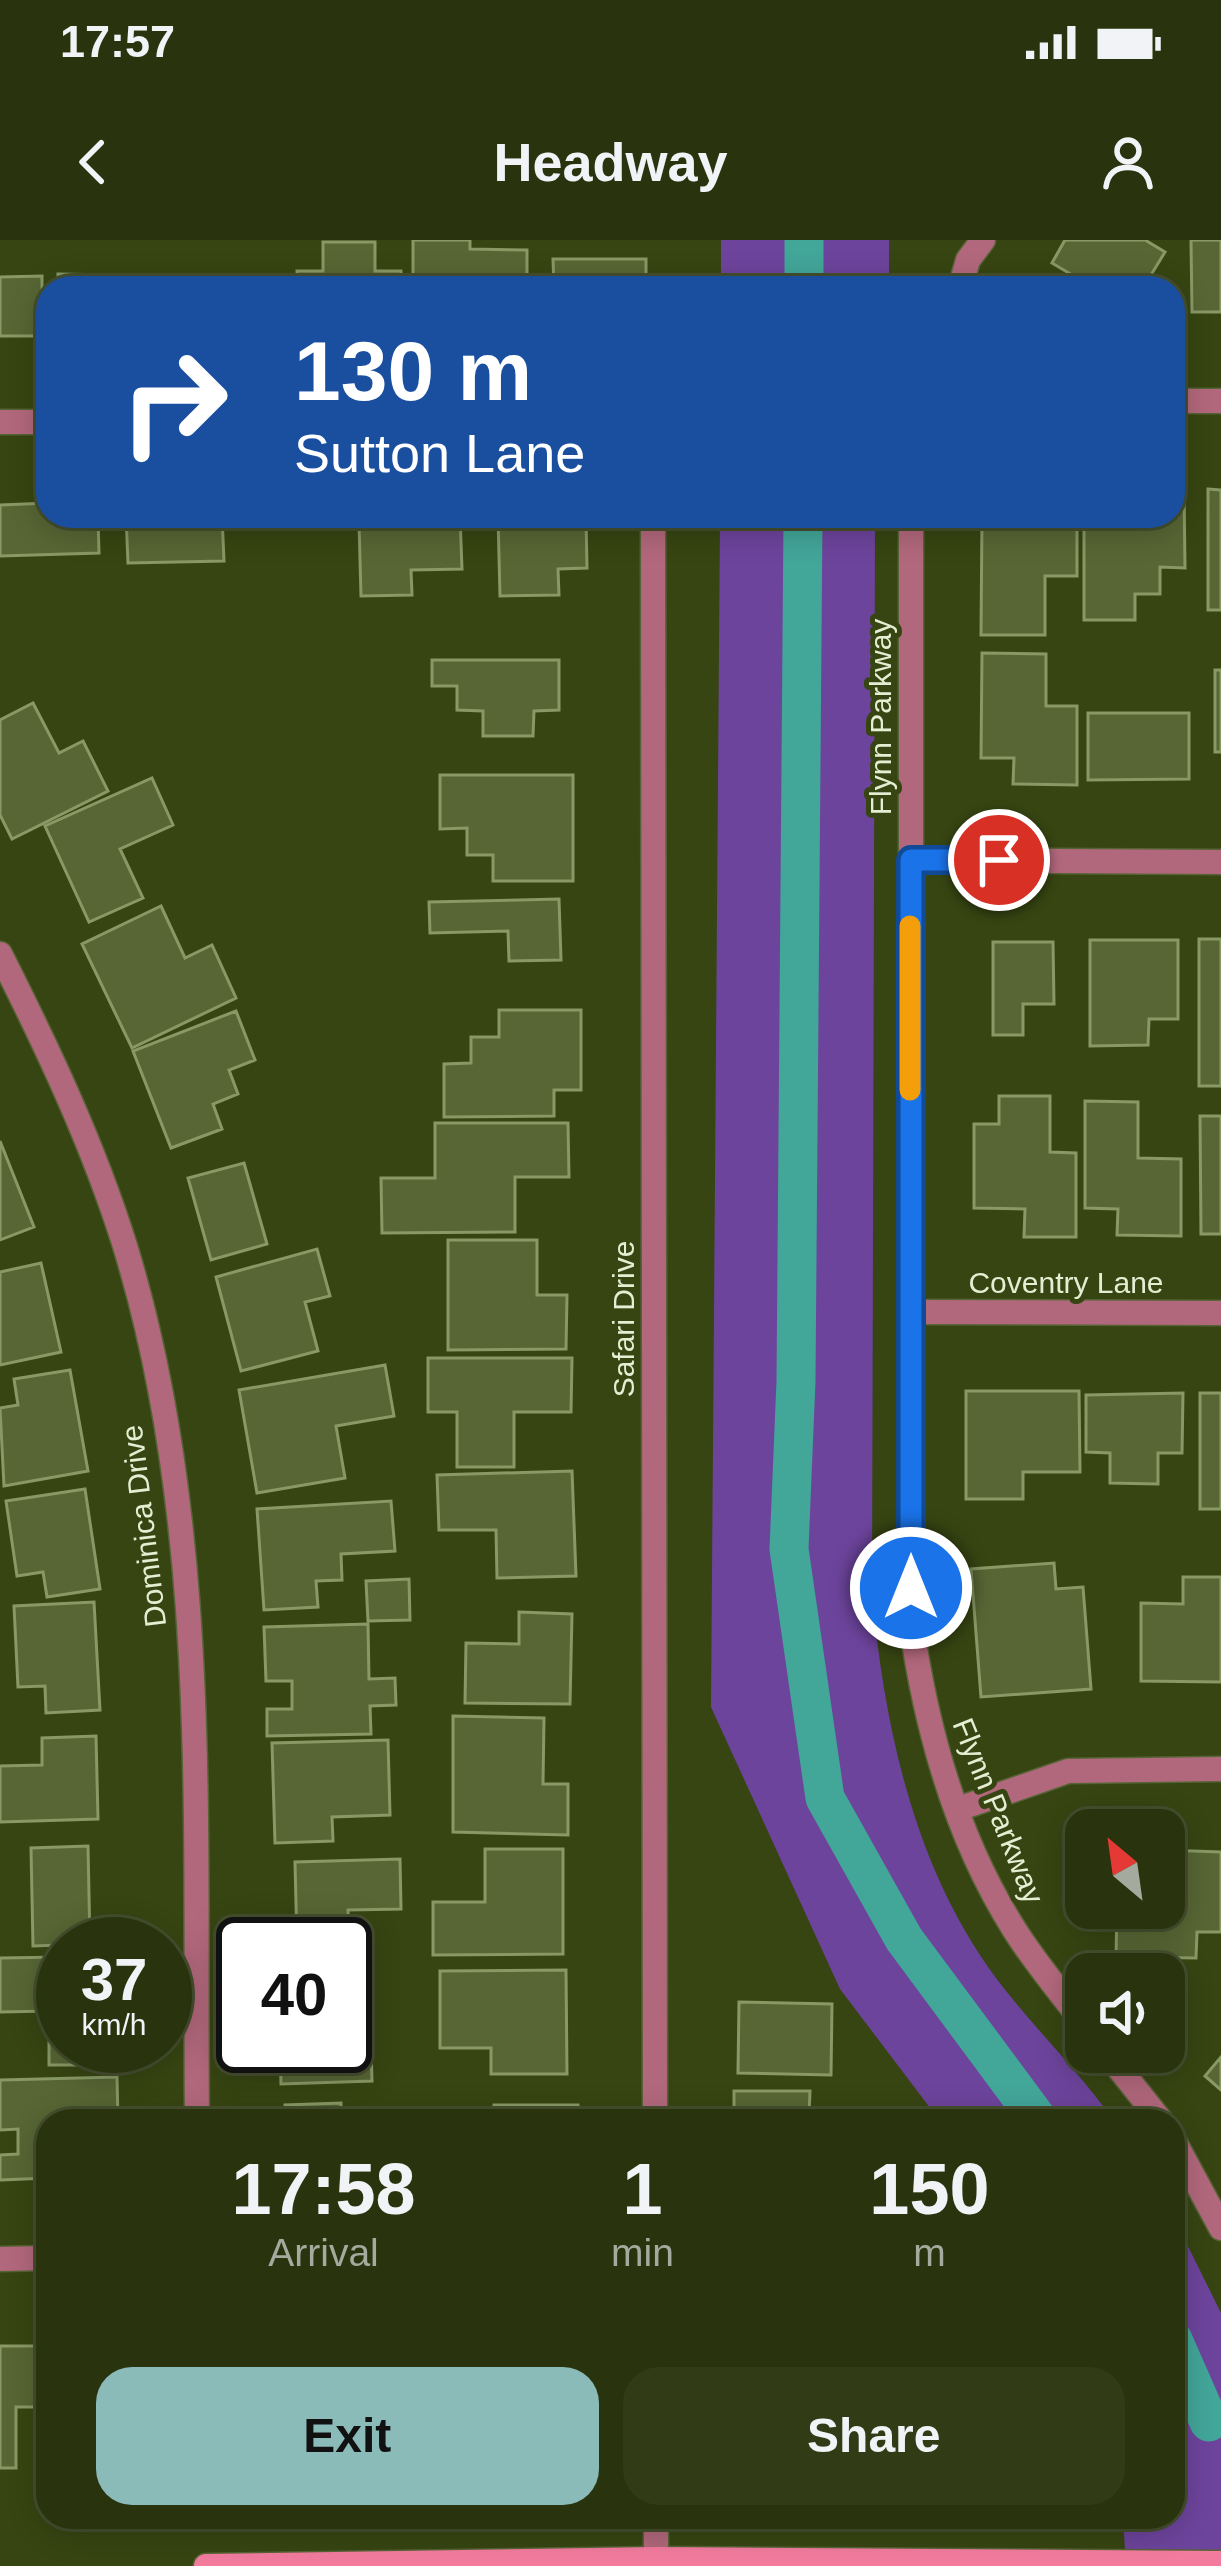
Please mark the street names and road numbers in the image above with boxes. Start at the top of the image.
street label: Flynn Parkway [864,619,897,815]
street label: Safari Drive [607,1241,640,1397]
street label: Coventry Lane [968,1266,1164,1299]
street label: Dominica Drive [115,1423,172,1629]
street label: Flynn Parkway [946,1713,1051,1908]

